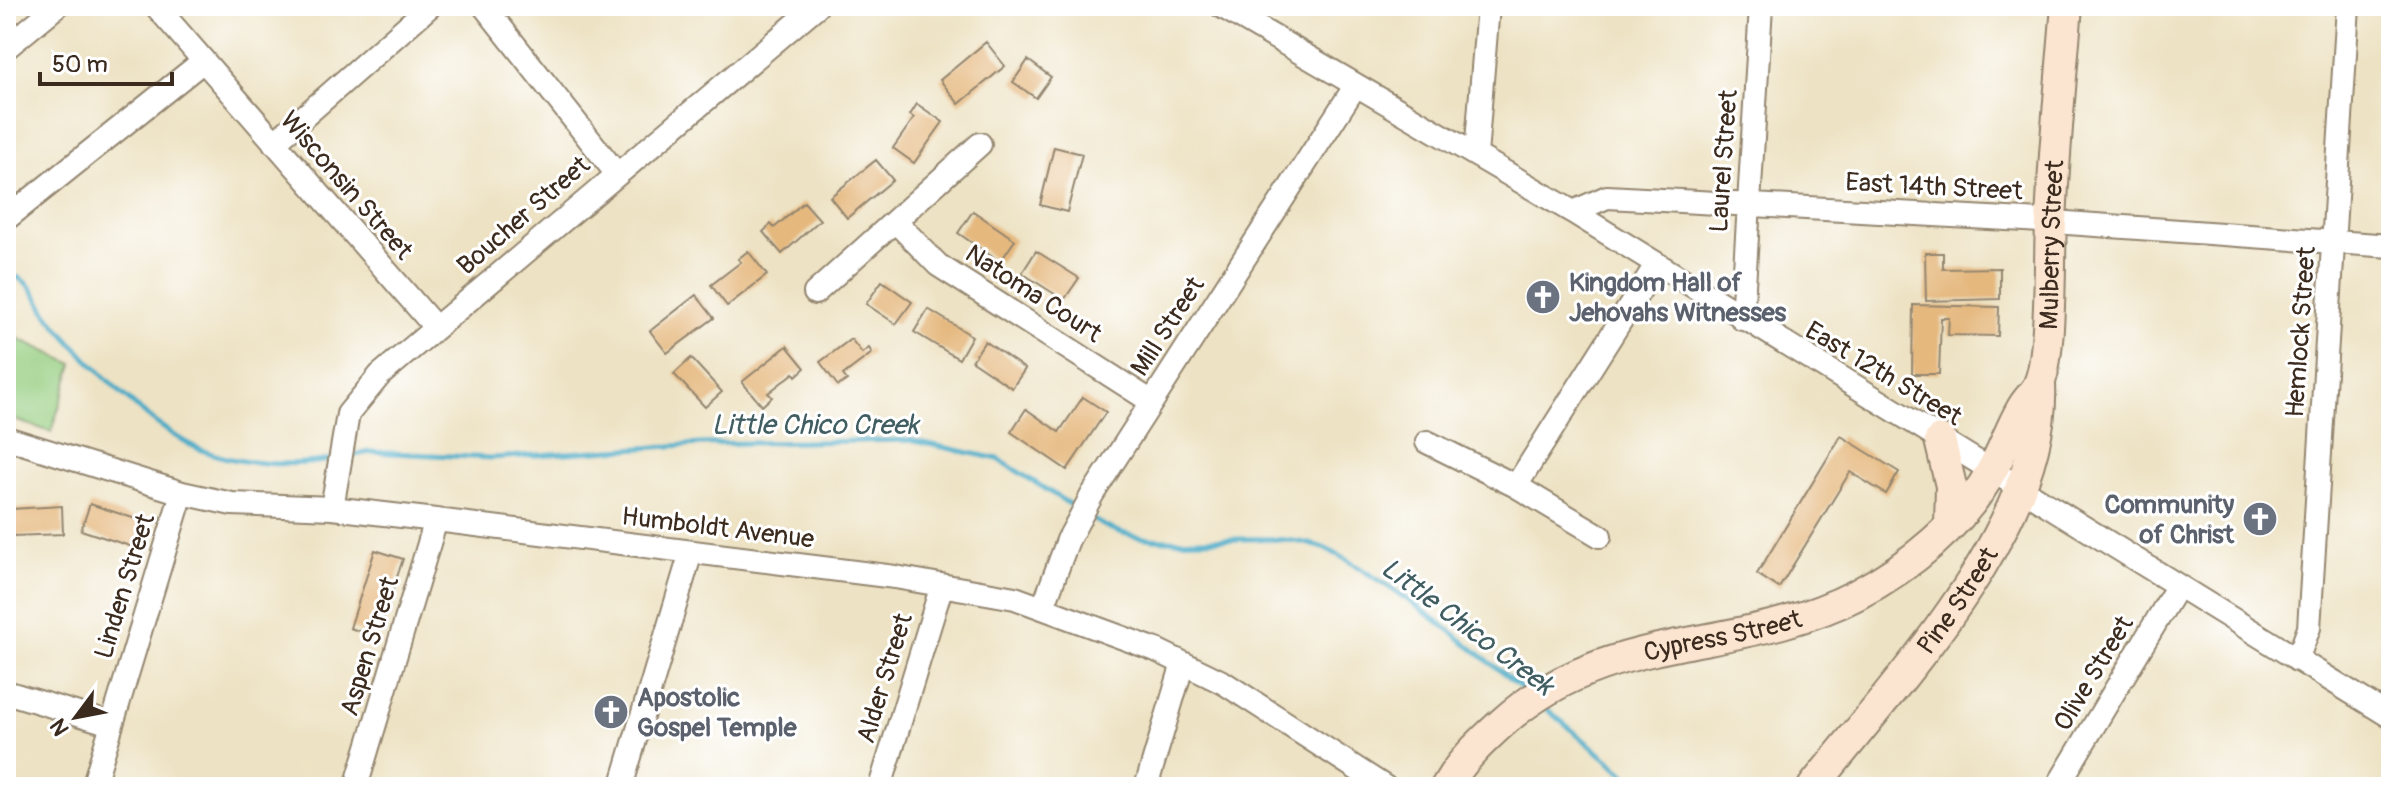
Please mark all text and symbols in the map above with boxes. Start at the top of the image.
scale bar [40,36,172,86]
text: 50 m [52,50,108,79]
street label: Laurel Street [1703,88,1745,234]
street label: Wisconsin Street [273,105,420,267]
street label: Boucher Street [451,149,597,282]
street label: Mulberry Street [2033,158,2072,330]
street label: East 14th Street [1845,166,2024,208]
street label: Natoma Court [959,238,1108,350]
street label: Hemlock Street [2279,245,2323,419]
place label: Kingdom Hall of Jehovahs Witnesses [1569,267,1787,329]
street label: Mill Street [1124,270,1212,382]
church icon: Kingdom Hall of Jehovahs Witnesses [1524,278,1562,316]
street label: East 12th Street [1799,315,1968,433]
water label: Little Chico Creek [712,408,921,443]
place label: Community of Christ [2105,489,2235,551]
street label: Humboldt Avenue [620,500,816,556]
church icon: Community of Christ [2241,500,2279,538]
street label: Linden Street [88,509,162,663]
street label: Pine Street [1911,541,2006,661]
water label: Little Chico Creek [1374,551,1562,705]
street label: Aspen Street [334,572,406,720]
street label: Cypress Street [1641,603,1806,669]
street label: Alder Street [850,609,920,747]
street label: Olive Street [2047,610,2141,737]
north arrow [36,677,116,757]
place label: Apostolic Gospel Temple [637,682,798,744]
church icon: Apostolic Gospel Temple [592,693,630,731]
text: N [44,713,76,741]

